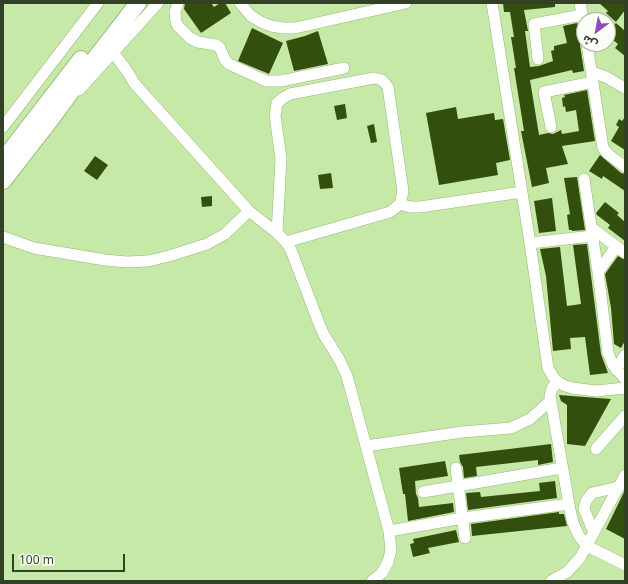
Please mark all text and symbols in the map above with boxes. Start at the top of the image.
north arrow [576,12,616,52]
text: ش [577,28,602,56]
scale bar [14,546,127,572]
text: 100 m [19,548,54,573]

